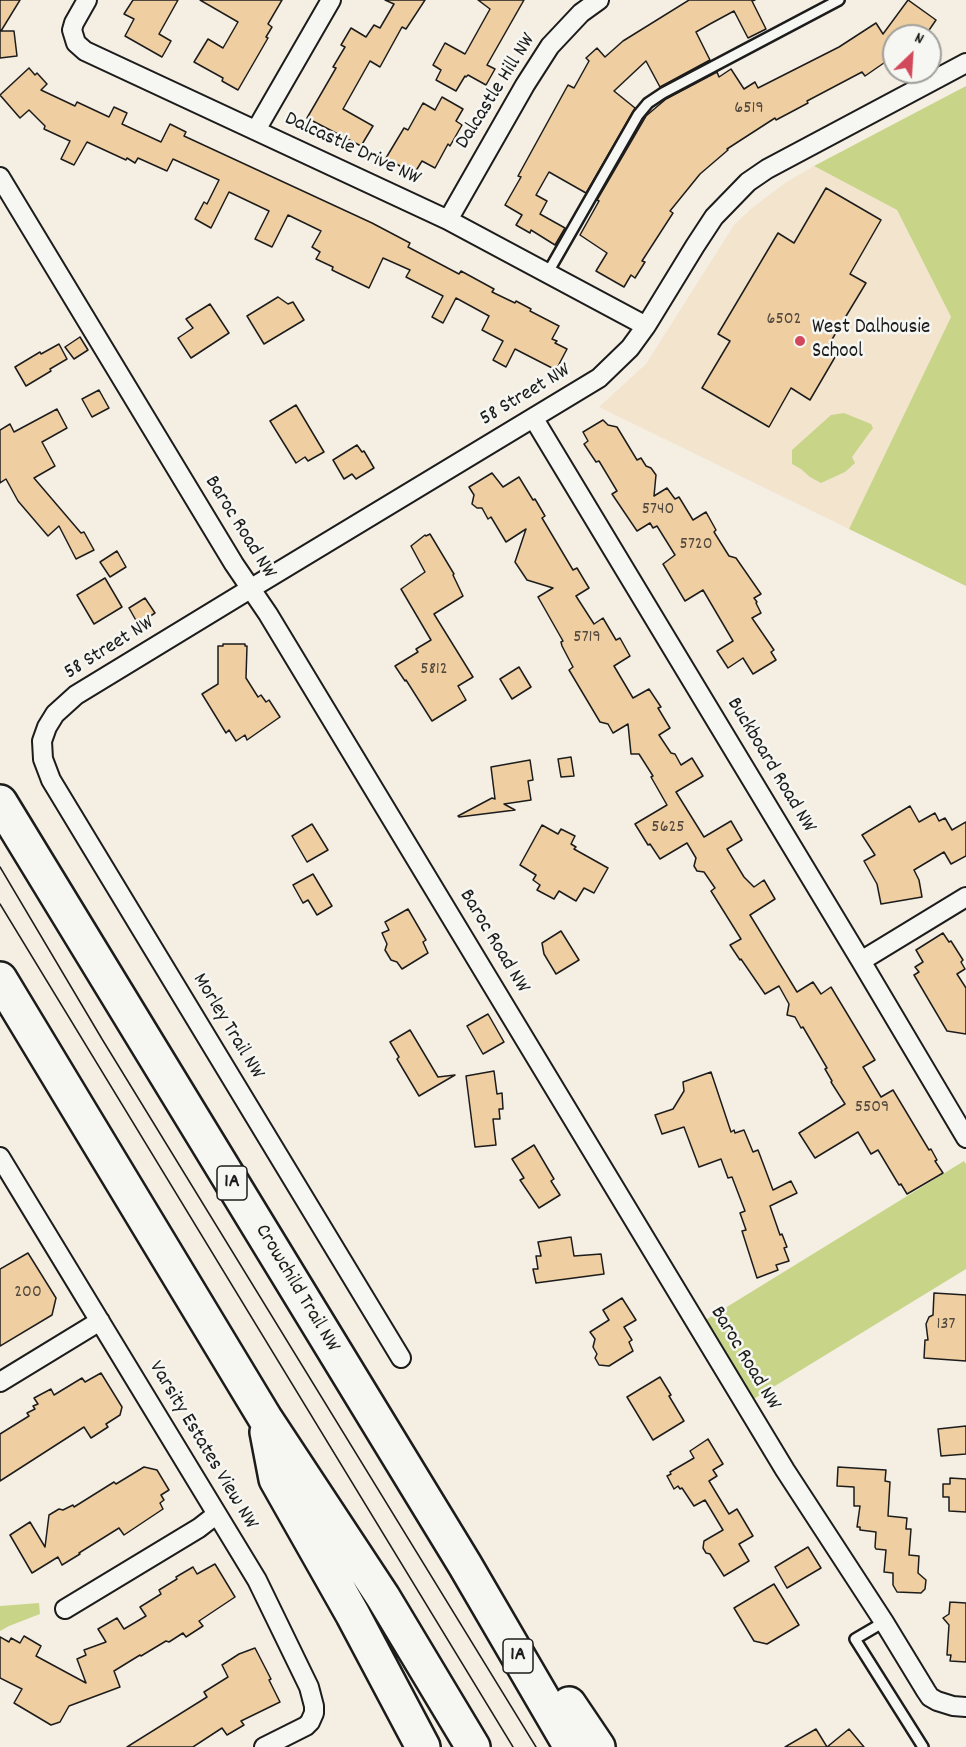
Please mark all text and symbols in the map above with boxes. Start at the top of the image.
north arrow [882,24,942,84]
text: N [911,27,927,51]
street label: Dalcastle Hill NW [451,30,543,154]
house number: 6519 [734,99,764,121]
street label: Dalcastle Drive NW [280,107,424,193]
house number: 6502 [767,310,801,332]
place label: West Dalhousie School [812,316,930,366]
marker: West Dalhousie School [793,334,807,348]
street label: 58 Street NW [476,359,576,433]
street label: Baroc Road NW [197,472,281,584]
house number: 5740 [642,500,674,522]
house number: 5720 [680,535,712,557]
street label: 58 Street NW [60,611,160,687]
house number: 5719 [573,628,601,650]
house number: 5812 [420,660,448,682]
street label: Buckboard Road NW [720,694,820,838]
house number: 5625 [651,818,685,840]
street label: Baroc Road NW [452,885,534,999]
street label: Morley Trail NW [186,969,268,1085]
house number: 5509 [855,1098,889,1120]
road number: 1A [217,1166,247,1200]
street label: Crowchild Trail NW [248,1220,344,1358]
house number: 200 [14,1283,42,1305]
street label: Baroc Road NW [703,1302,785,1416]
house number: 137 [937,1315,955,1337]
street label: Varsity Estates View NW [142,1357,262,1535]
road number: 1A [503,1639,533,1673]

